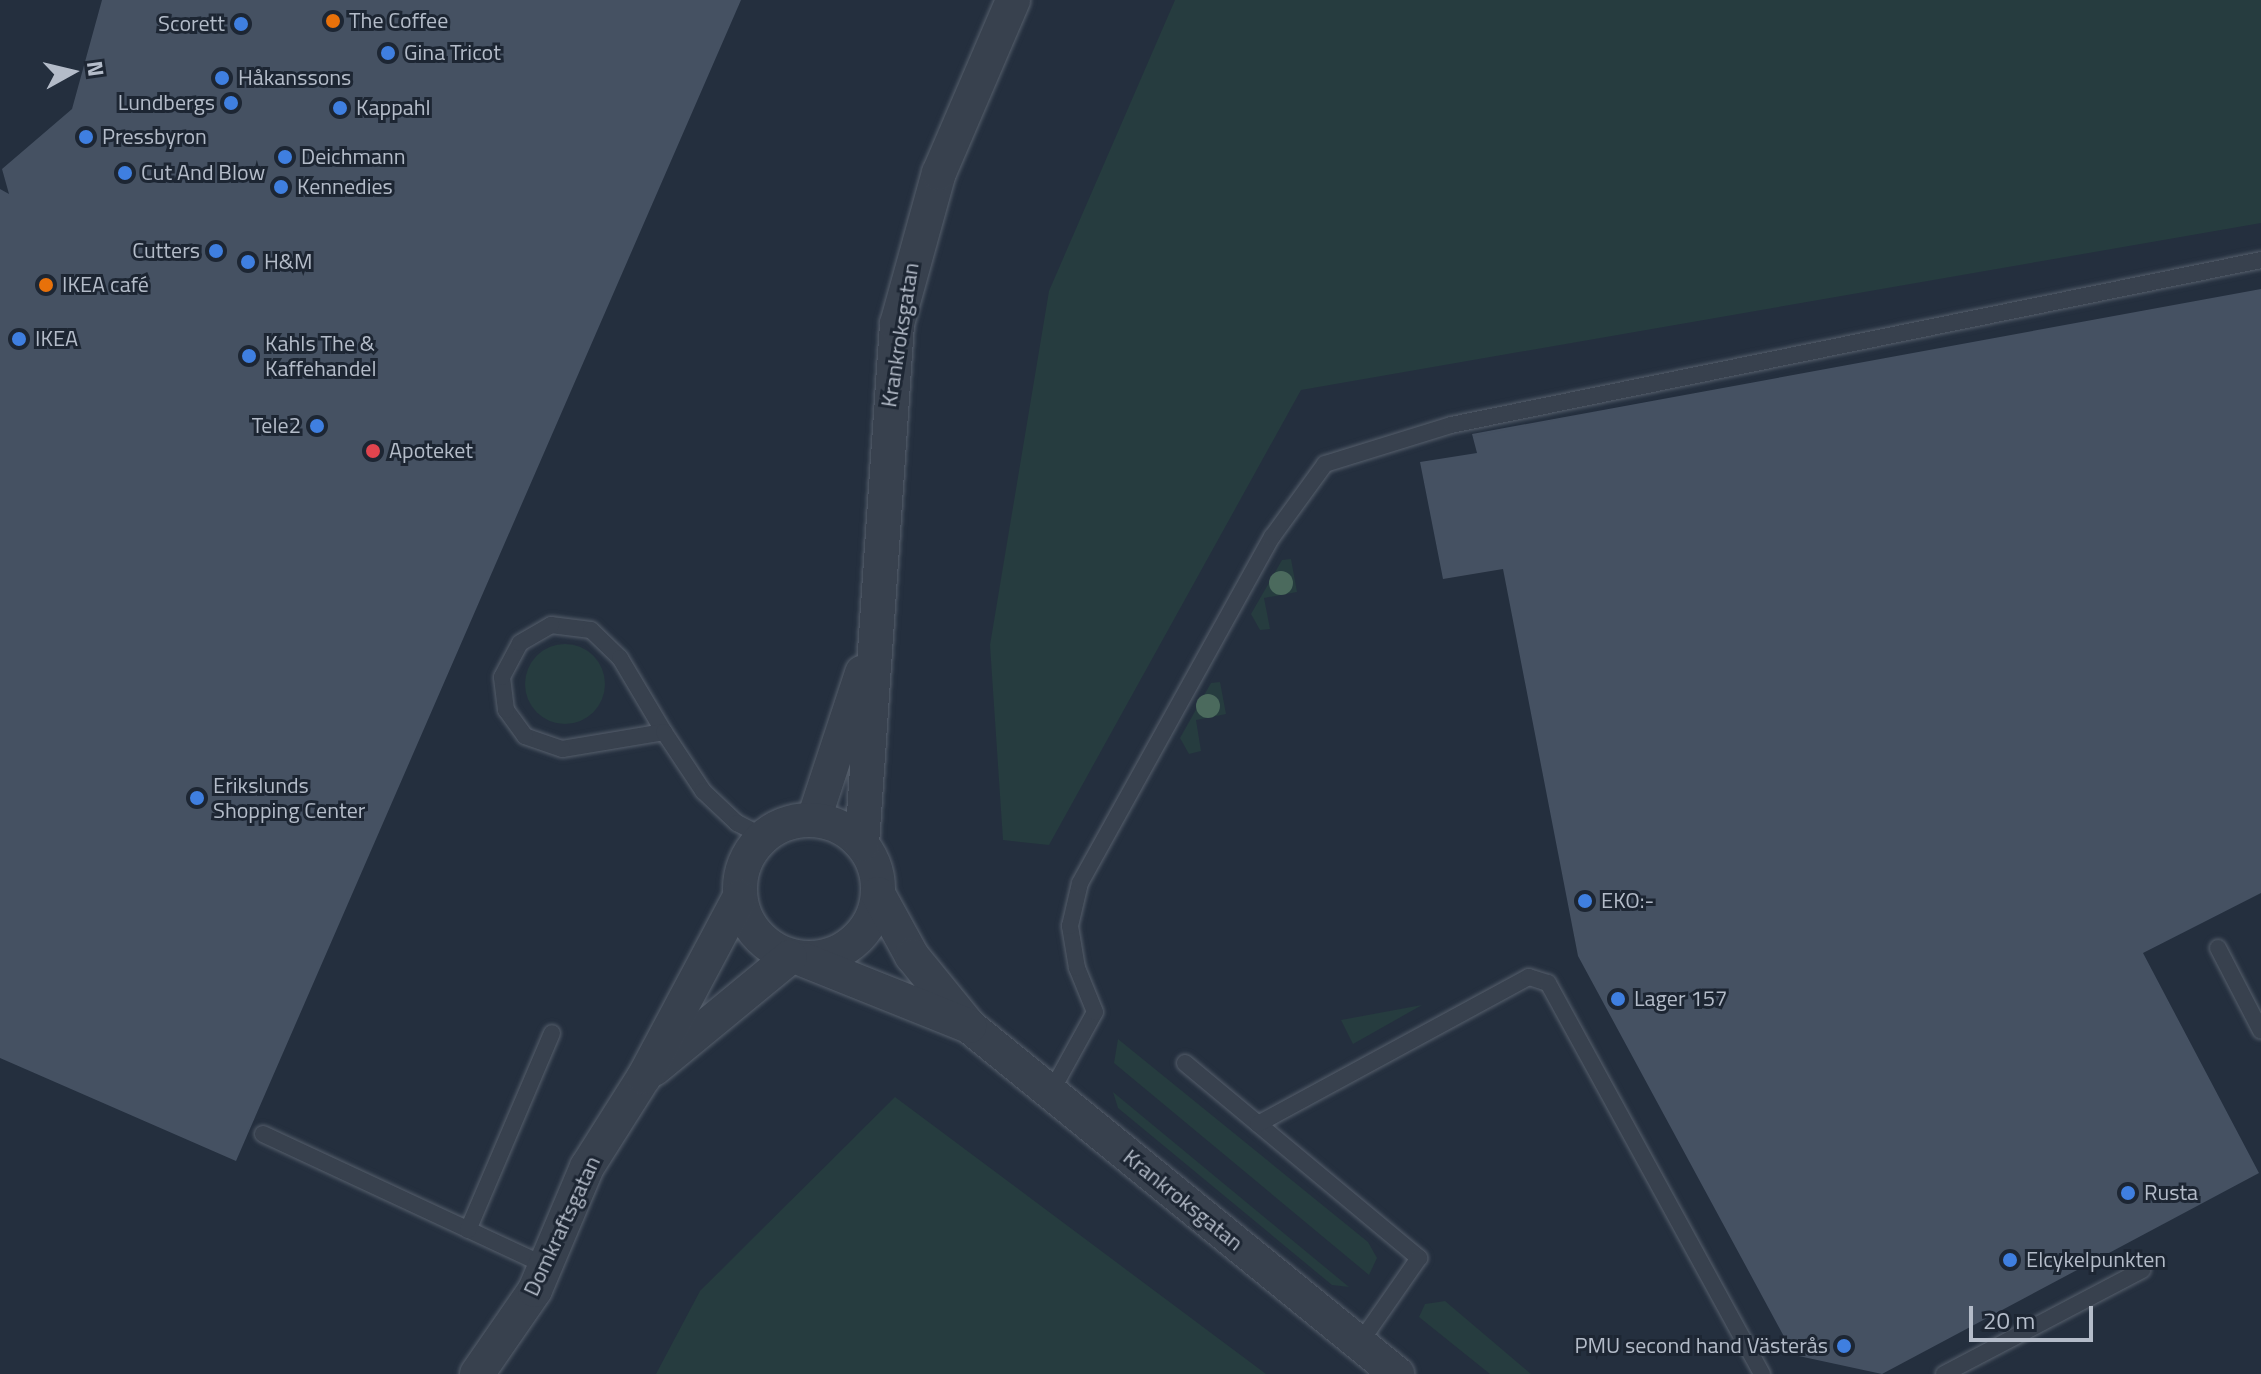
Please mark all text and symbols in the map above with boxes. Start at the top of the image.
place label: The Coffee [349,8,448,34]
place label: Scorett [158,11,225,37]
marker: The Coffee [324,12,342,30]
marker: Scorett [232,15,250,33]
north arrow [32,32,112,112]
place label: Gina Tricot [404,40,501,66]
marker: Gina Tricot [379,44,397,62]
text: N [78,59,114,79]
place label: Håkanssons [238,65,351,91]
marker: Håkanssons [213,69,231,87]
place label: Lundbergs [118,90,215,116]
marker: Lundbergs [222,94,240,112]
place label: Kappahl [356,95,431,121]
marker: Kappahl [331,99,349,117]
place label: Pressbyron [102,124,207,150]
marker: Pressbyron [77,128,95,146]
place label: Deichmann [301,144,406,170]
marker: Deichmann [276,148,294,166]
place label: Cut And Blow [141,160,265,186]
marker: Cut And Blow [116,164,134,182]
place label: Kennedies [297,174,393,200]
marker: Kennedies [272,178,290,196]
place label: Cutters [132,238,200,264]
marker: Cutters [207,242,225,260]
place label: H&M [264,249,312,275]
marker: H&M [239,253,257,271]
street label: Krankroksgatan [876,261,924,409]
place label: IKEA café [62,272,149,298]
marker: IKEA café [37,276,55,294]
place label: IKEA [35,326,78,352]
marker: IKEA [10,330,28,348]
place label: Kahls The & Kaffehandel [265,330,376,382]
marker: Kahls The & Kaffehandel [240,347,258,365]
place label: Tele2 [252,413,301,439]
marker: Tele2 [308,417,326,435]
place label: Apoteket [389,438,473,464]
marker: Apoteket [364,442,382,460]
place label: Erikslunds Shopping Center [213,772,365,824]
marker: Erikslunds Shopping Center [188,789,206,807]
place label: EKO:- [1601,888,1654,914]
marker: EKO:- [1576,892,1594,910]
place label: Lager 157 [1634,986,1727,1012]
marker: Lager 157 [1609,990,1627,1008]
street label: Krankroksgatan [1118,1144,1248,1256]
street label: Domkraftsgatan [518,1152,606,1300]
place label: Rusta [2144,1180,2198,1206]
marker: Rusta [2119,1184,2137,1202]
place label: Elcykelpunkten [2026,1247,2166,1273]
marker: Elcykelpunkten [2001,1251,2019,1269]
scale bar [1973,1290,2097,1340]
text: 20 m [1983,1302,2035,1338]
place label: PMU second hand Västerås [1574,1333,1828,1359]
marker: PMU second hand Västerås [1835,1337,1853,1355]

